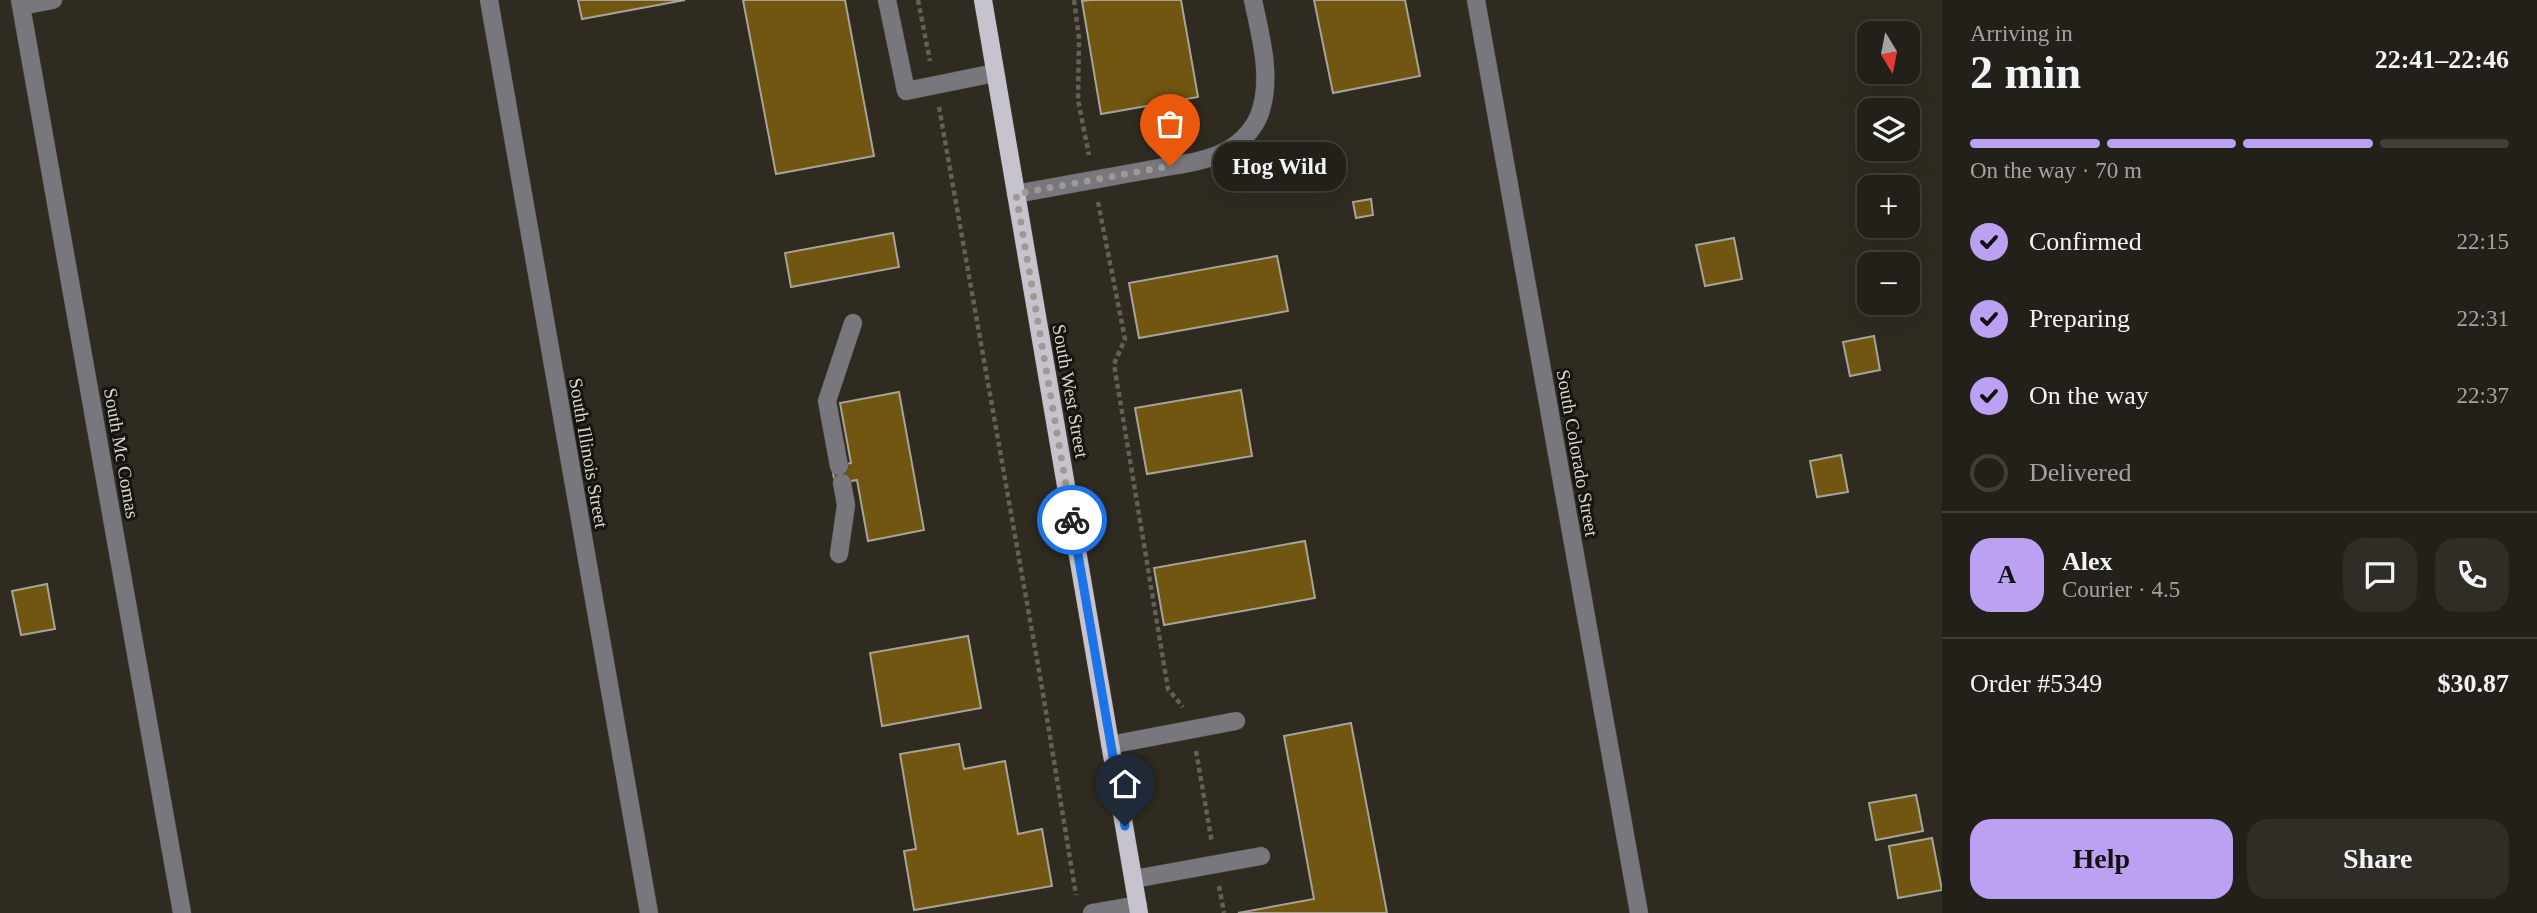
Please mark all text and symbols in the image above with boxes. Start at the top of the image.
north arrow [1857,21,1920,84]
map controls [1857,21,1920,315]
text: Arriving in [1970,21,2073,46]
text: 22:41–22:46 [2375,45,2509,74]
text: 2 min [1970,47,2081,98]
pin [1140,94,1200,166]
button: layers [1857,98,1920,161]
icon: bag [1151,105,1189,143]
callout: Hog Wild [1212,142,1345,190]
text: Hog Wild [1232,154,1327,179]
text: On the way · 70 m [1970,158,2142,183]
button: + [1857,175,1920,238]
icon: check [1970,223,2008,261]
text: Confirmed [2029,227,2142,256]
text: 22:15 [2457,229,2509,254]
button: − [1857,252,1920,315]
icon: check [1970,300,2008,338]
text: Preparing [2029,304,2130,333]
text: 22:31 [2457,306,2509,331]
street label: South West Street [1048,323,1093,460]
street label: South Colorado Street [1553,368,1603,539]
street label: South Illinois Street [565,376,612,530]
icon: check [1970,377,2008,415]
text: On the way [2029,381,2149,410]
text: 22:37 [2457,383,2509,408]
street label: South Mc Comas [100,386,143,520]
text: Delivered [2029,458,2132,487]
courier [1037,485,1107,555]
icon: bike [1053,501,1091,539]
button: chat [2343,538,2417,612]
button: phone [2435,538,2509,612]
text: Alex [2062,547,2113,576]
text: A [1998,560,2016,589]
text: Courier · 4.5 [2062,577,2180,602]
text: Order #5349 [1970,669,2102,698]
text: $30.87 [2438,669,2509,698]
pin [1095,754,1155,826]
icon: home [1106,765,1144,803]
button: Help [1970,819,2233,899]
button: Share [2247,819,2509,899]

